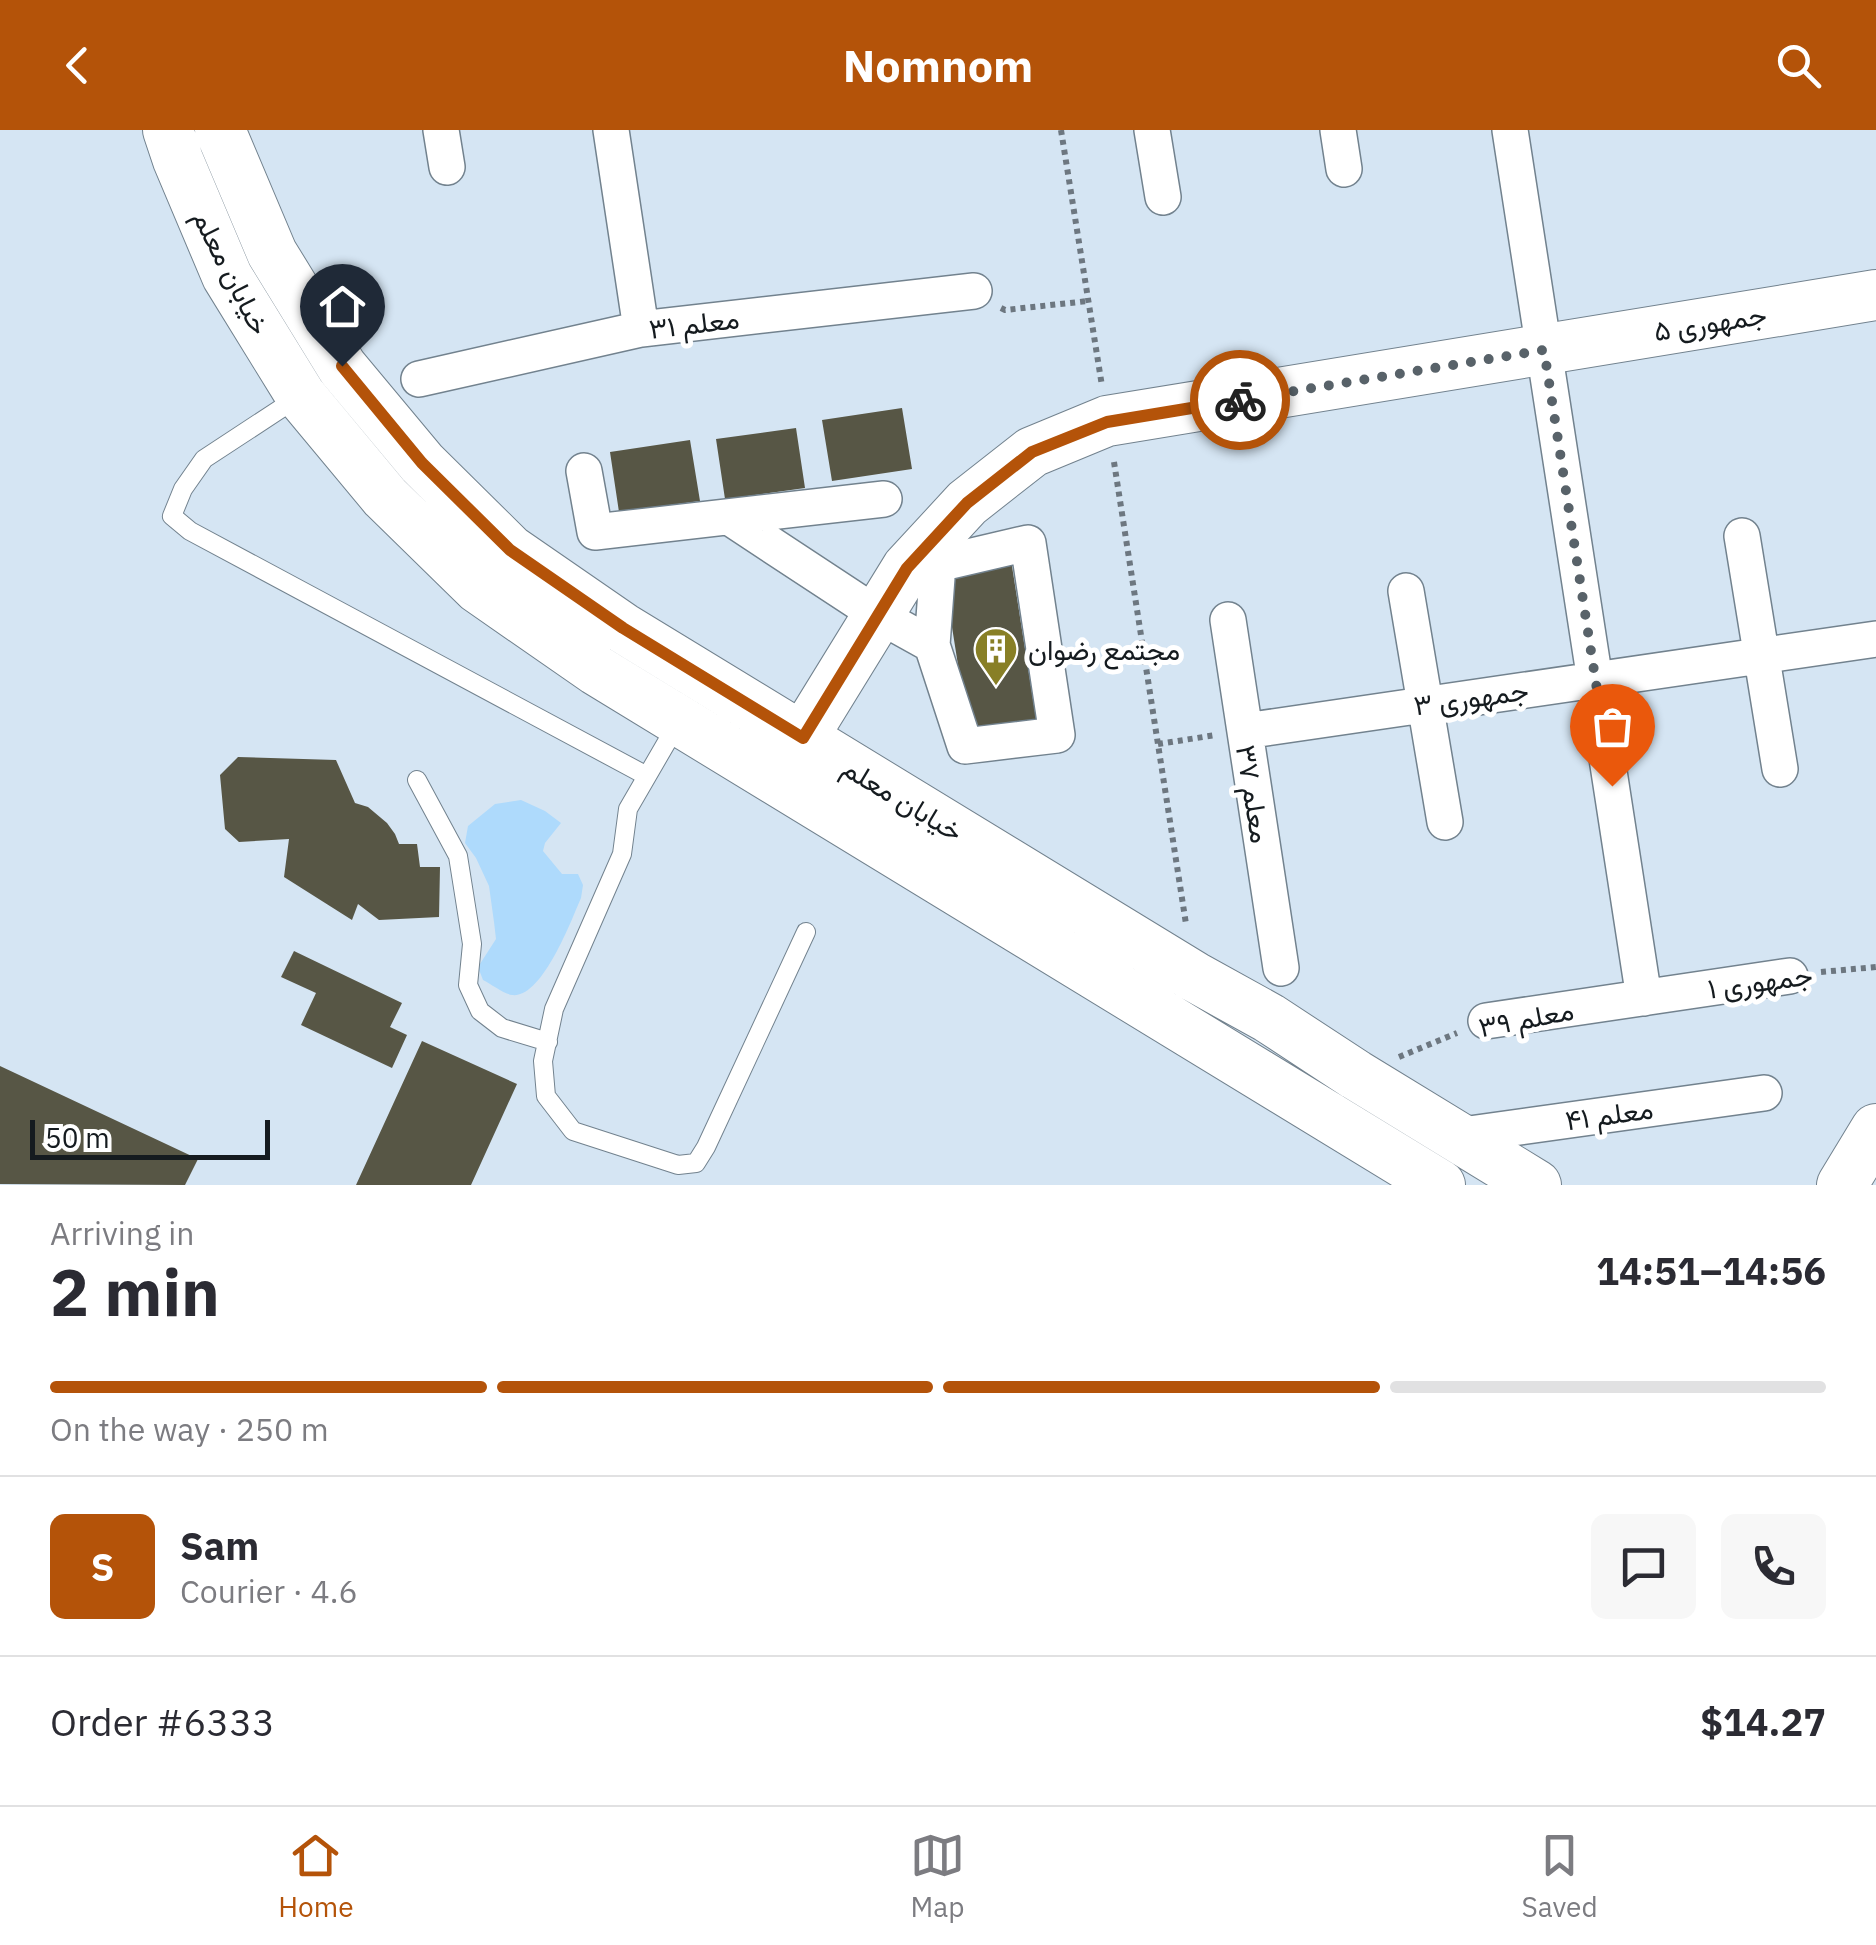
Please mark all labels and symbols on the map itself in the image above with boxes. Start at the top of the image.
street label: خیابان معلم [184,203,279,341]
pin [300,264,385,367]
street label: جمهوری ۵ [1651,295,1769,349]
street label: معلم ۳۱ [647,299,741,348]
courier [1190,350,1290,450]
building icon: مجتمع رضوان [973,626,1019,687]
place label: مجتمع رضوان [1028,631,1180,670]
street label: جمهوری ۳ [1411,671,1531,723]
pin [1570,684,1655,787]
street label: معلم ۳۷ [1227,742,1280,846]
street label: خیابان معلم [835,748,970,850]
street label: جمهوری ۱ [1705,955,1815,1007]
street label: معلم ۳۹ [1475,991,1577,1046]
street label: معلم ۴۱ [1563,1090,1655,1139]
scale bar [30,1115,270,1160]

